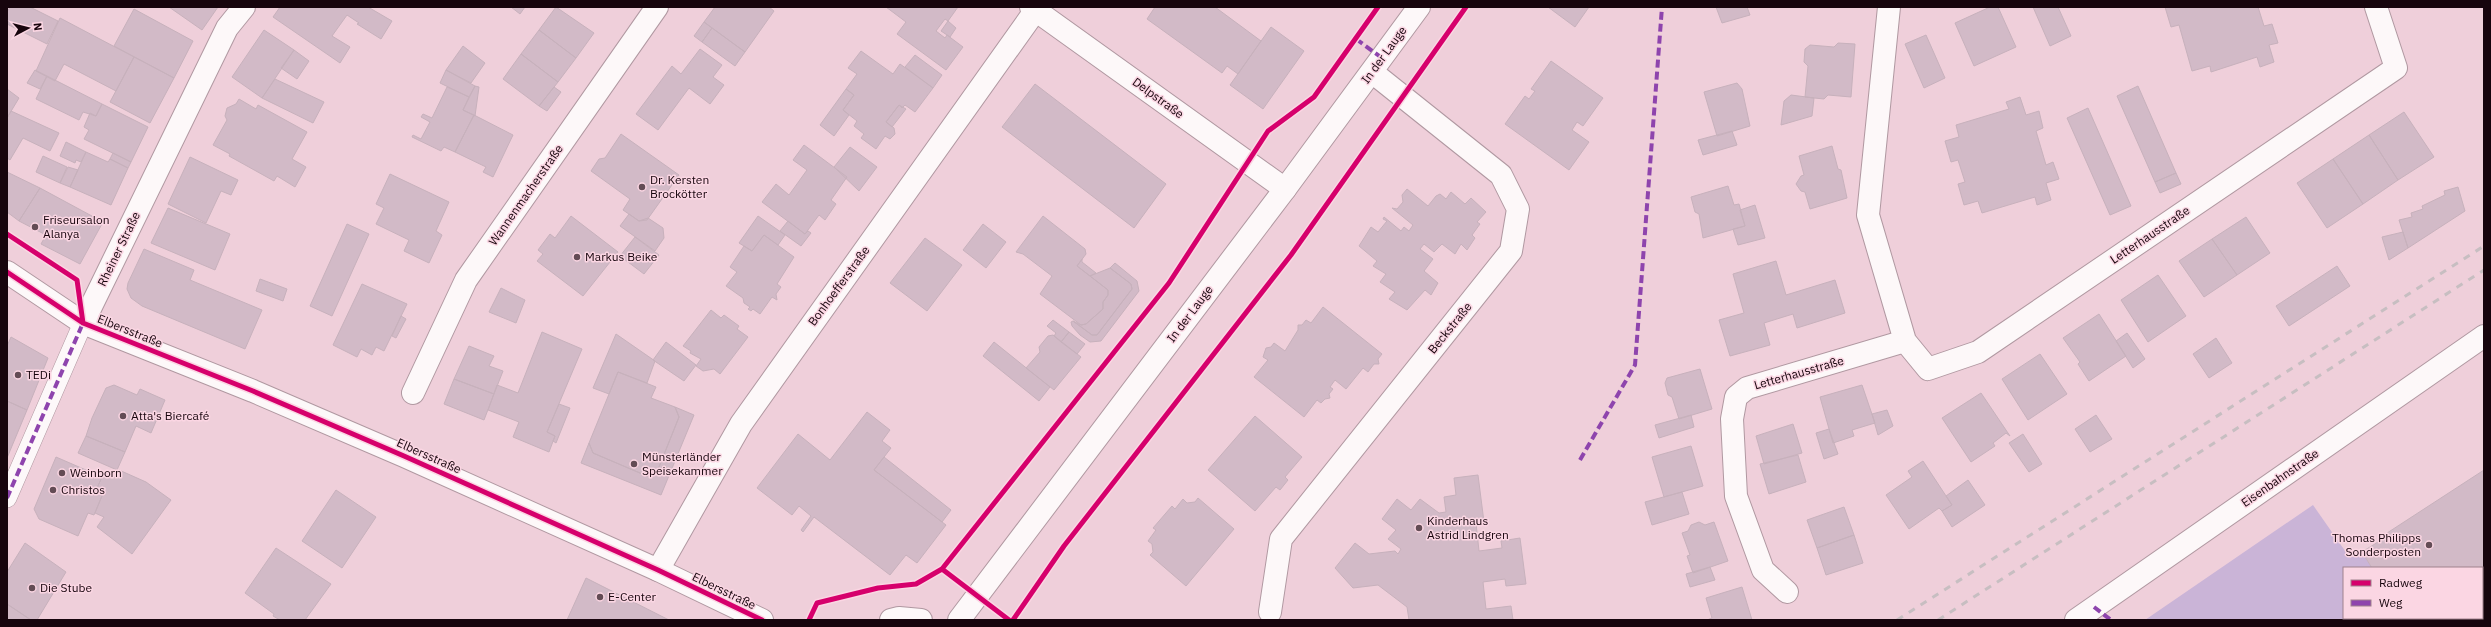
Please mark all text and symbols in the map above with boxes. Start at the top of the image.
north arrow [8,8,48,48]
text: N [30,22,45,32]
street label: In der Lauge [1358,23,1410,86]
street label: Delpstraße [1130,74,1187,121]
street label: Wannenmacherstraße [485,141,566,248]
place label: Dr. Kersten Brockötter [650,172,709,201]
marker: Dr. Kersten Brockötter [637,182,647,192]
street label: Letterhausstraße [2107,202,2193,267]
street label: Rheiner Straße [94,209,143,288]
place label: Friseursalon Alanya [43,212,110,241]
marker: Friseursalon Alanya [30,222,40,232]
street label: Bonhoefferstraße [805,242,873,329]
place label: Markus Beike [585,249,658,264]
marker: Markus Beike [572,252,582,262]
street label: In der Lauge [1163,282,1216,345]
street label: Beckstraße [1424,299,1475,356]
street label: Elbersstraße [95,311,165,351]
street label: Letterhausstraße [1752,352,1846,392]
place label: TEDi [26,367,51,382]
marker: TEDi [13,370,23,380]
place label: Atta's Biercafé [131,408,210,423]
marker: Atta's Biercafé [118,411,128,421]
street label: Elbersstraße [395,435,464,477]
street label: Eisenbahnstraße [2238,445,2322,510]
place label: Münsterländer Speisekammer [642,449,723,478]
marker: Münsterländer Speisekammer [629,459,639,469]
place label: Weinborn [70,465,122,480]
marker: Weinborn [57,468,67,478]
place label: Christos [61,482,105,497]
marker: Christos [48,485,58,495]
place label: Kinderhaus Astrid Lindgren [1427,513,1509,542]
marker: Kinderhaus Astrid Lindgren [1414,523,1424,533]
place label: Thomas Philipps Sonderposten [2332,530,2421,559]
marker: Thomas Philipps Sonderposten [2424,540,2434,550]
legend [2343,567,2483,619]
street label: Elbersstraße [690,569,759,613]
text: Radweg [2379,575,2423,590]
place label: Die Stube [40,580,92,595]
marker: Die Stube [27,583,37,593]
place label: E-Center [608,589,657,604]
marker: E-Center [595,592,605,602]
text: Weg [2379,595,2403,610]

